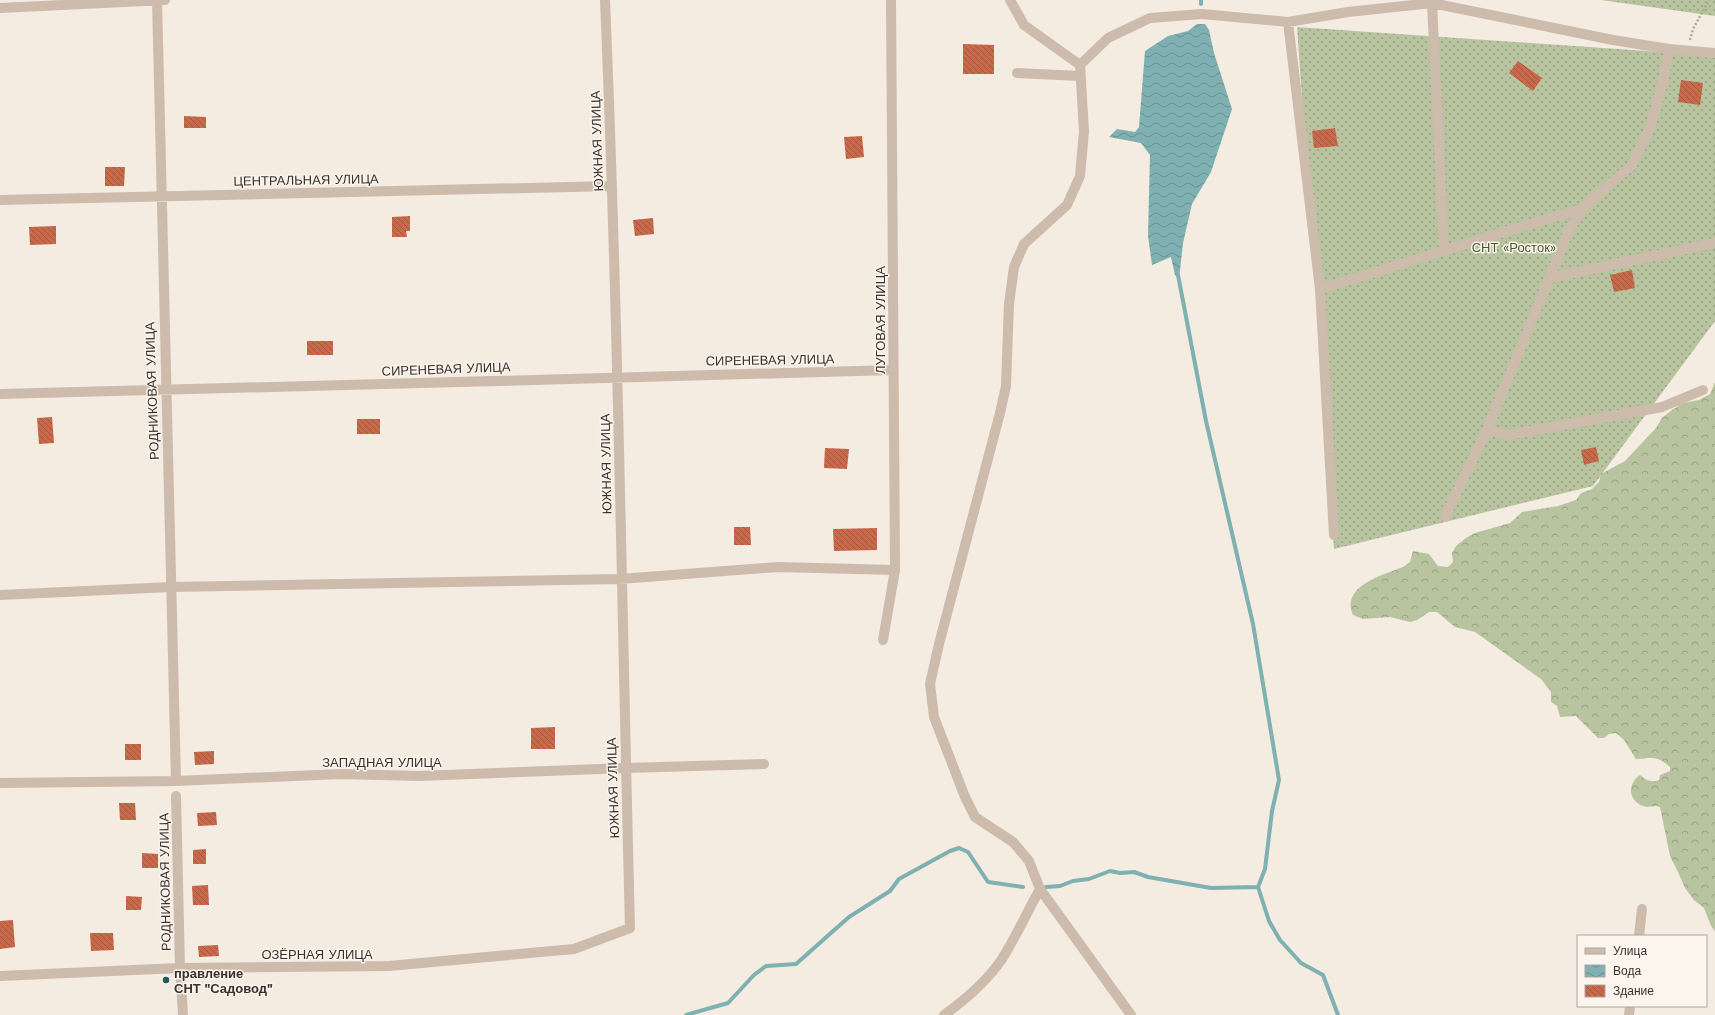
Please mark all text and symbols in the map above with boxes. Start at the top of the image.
street label: ЮЖНАЯ УЛИЦА [588,90,606,192]
street label: ЦЕНТРАЛЬНАЯ УЛИЦА [233,171,379,189]
park label: СНТ «Росток» [1472,240,1556,255]
street label: ЛУГОВАЯ УЛИЦА [873,266,888,374]
street label: РОДНИКОВАЯ УЛИЦА [142,321,162,460]
street label: СИРЕНЕВАЯ УЛИЦА [705,351,835,369]
street label: СИРЕНЕВАЯ УЛИЦА [381,359,511,379]
street label: ЮЖНАЯ УЛИЦА [598,413,614,514]
street label: ЮЖНАЯ УЛИЦА [604,737,622,839]
street label: ЗАПАДНАЯ УЛИЦА [322,755,442,770]
street label: РОДНИКОВАЯ УЛИЦА [156,813,174,951]
legend [1577,935,1707,1007]
text: Улица [1613,944,1647,958]
street label: ОЗЁРНАЯ УЛИЦА [261,947,373,962]
text: Вода [1613,964,1641,978]
place label: правление СНТ "Садовод" [174,966,273,996]
marker: правление СНТ "Садовод" [161,975,171,985]
text: Здание [1613,984,1654,998]

